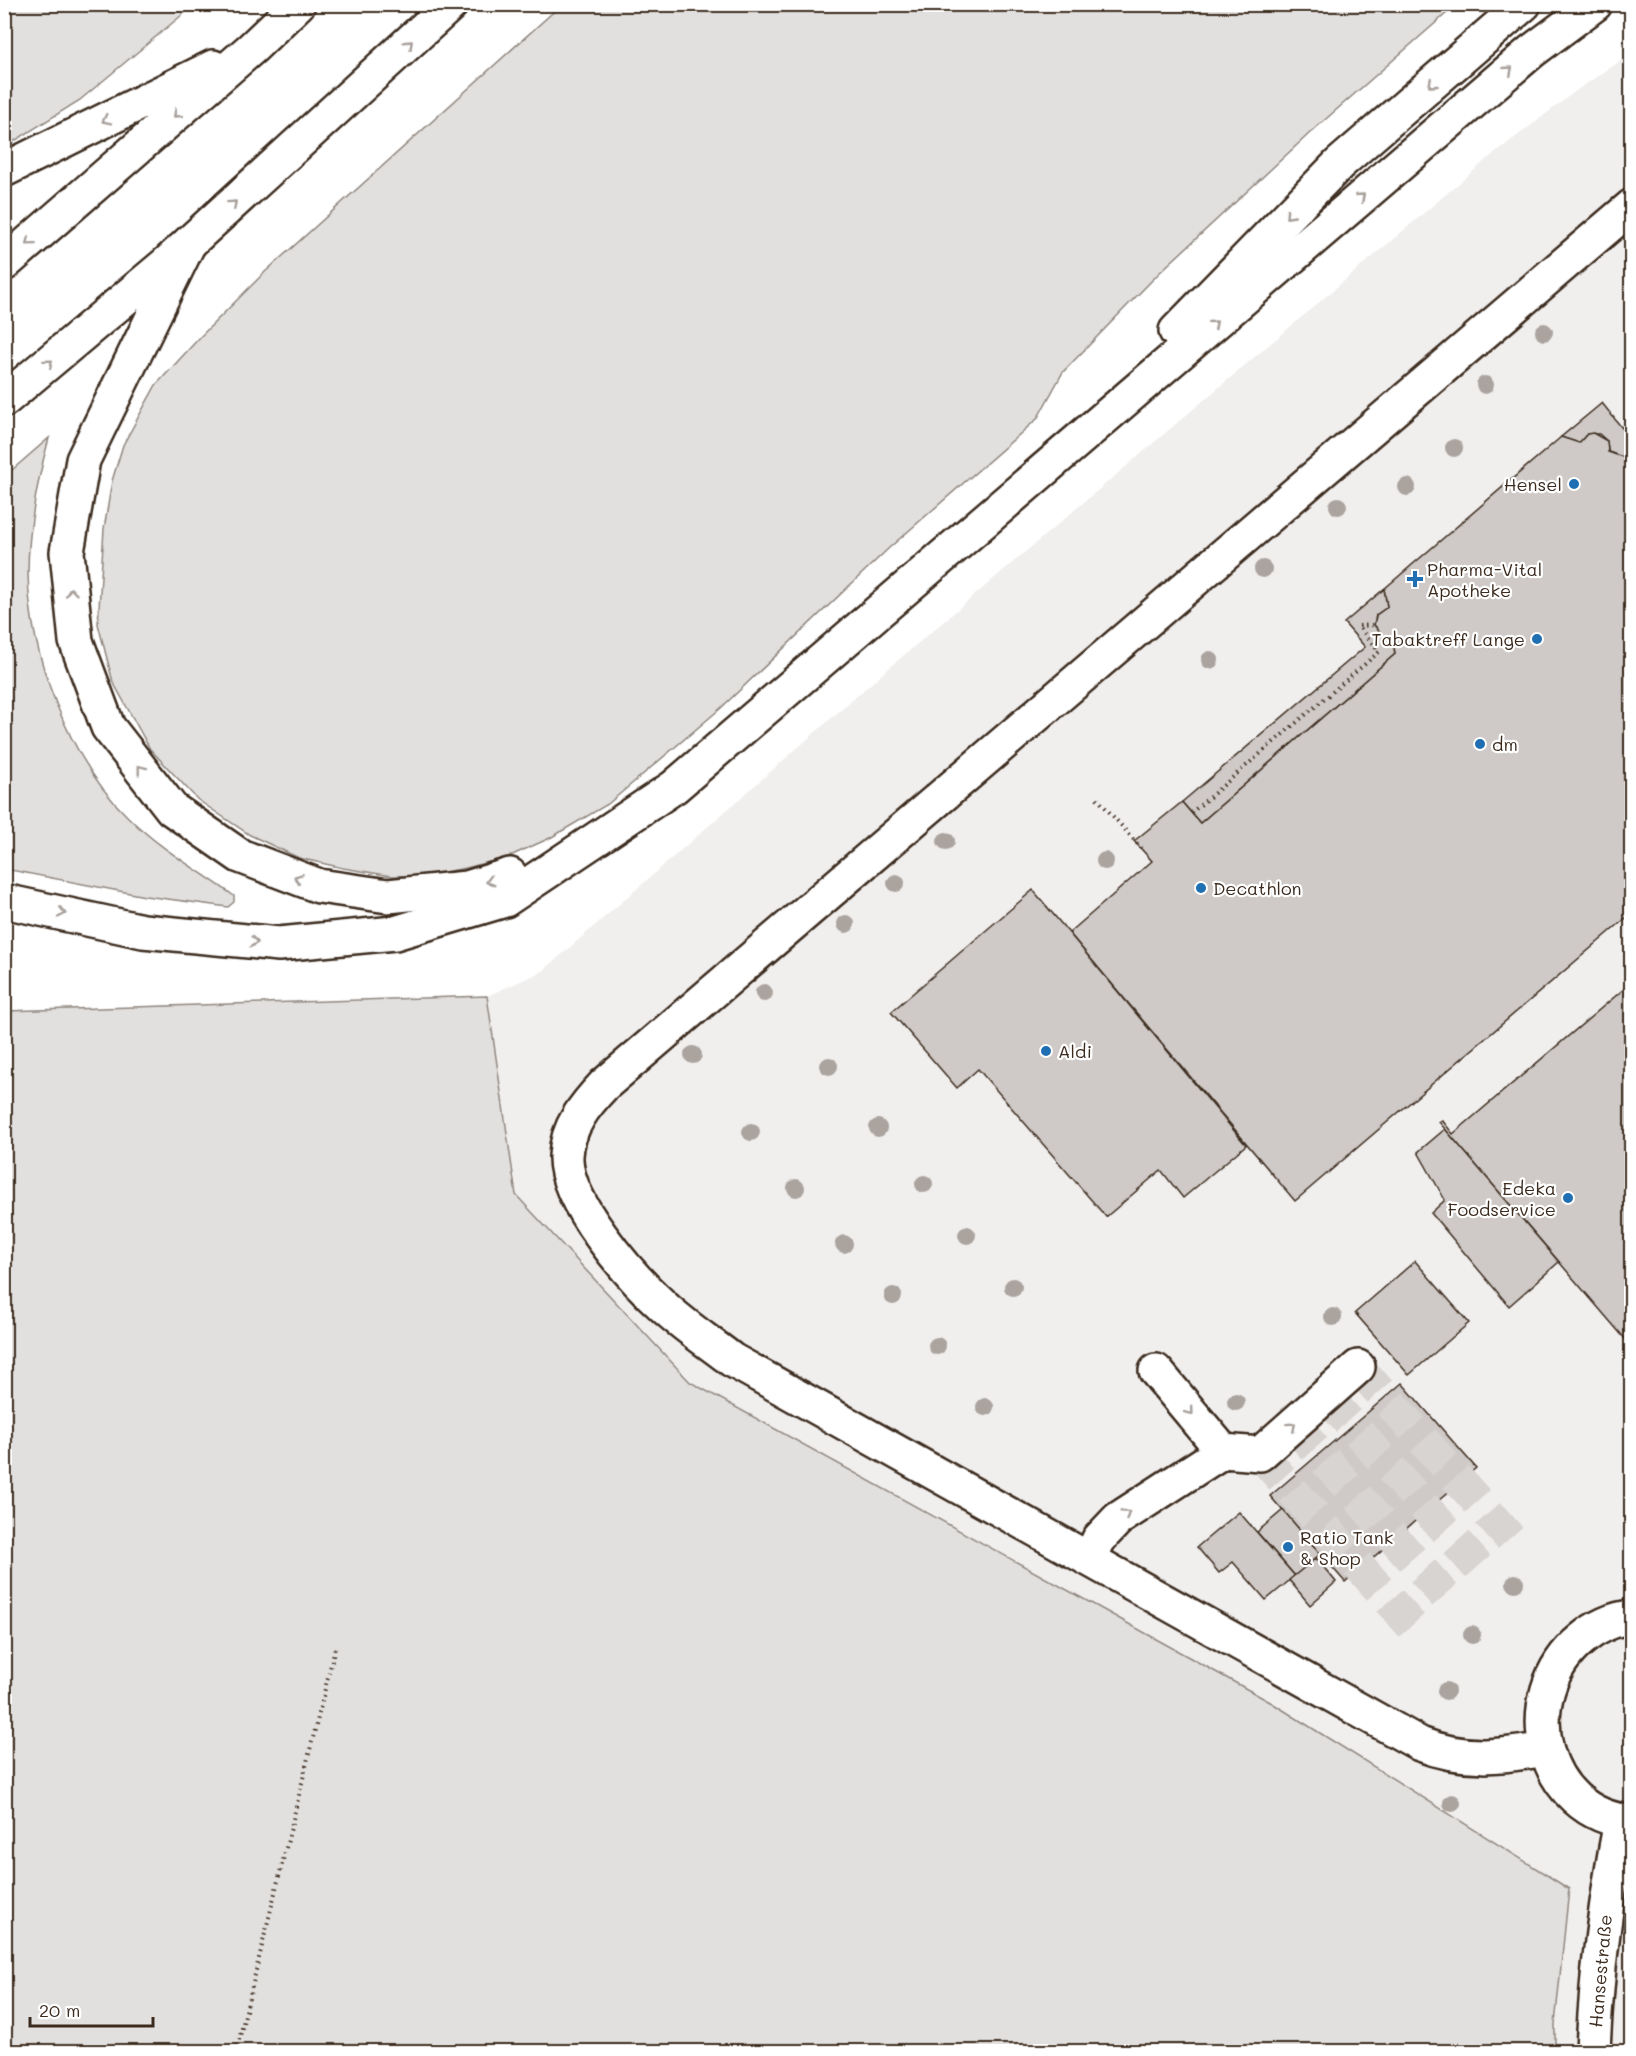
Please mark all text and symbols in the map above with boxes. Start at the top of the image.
one-way arrow [402,40,413,51]
one-way arrow [1502,66,1513,77]
one-way arrow [1428,76,1439,87]
one-way arrow [173,107,184,118]
one-way arrow [101,113,112,124]
one-way arrow [1354,193,1365,204]
one-way arrow [226,200,237,211]
one-way arrow [1285,208,1296,219]
one-way arrow [26,235,37,246]
one-way arrow [1207,320,1218,331]
one-way arrow [42,359,53,370]
place label: Hensel [1504,472,1562,496]
marker: Hensel [1567,477,1581,491]
place label: Pharma-Vital Apotheke [1427,557,1542,602]
marker: Pharma-Vital Apotheke [1408,572,1422,586]
one-way arrow [65,587,78,596]
place label: Tabaktreff Lange [1371,627,1525,651]
marker: Tabaktreff Lange [1530,632,1544,646]
place label: dm [1492,732,1518,756]
marker: dm [1473,737,1487,751]
one-way arrow [138,765,149,776]
one-way arrow [293,872,304,885]
one-way arrow [485,874,496,886]
place label: Decathlon [1213,876,1302,900]
marker: Decathlon [1194,881,1208,895]
one-way arrow [56,906,66,919]
one-way arrow [250,935,259,948]
place label: Aldi [1058,1039,1092,1063]
marker: Aldi [1039,1044,1053,1058]
place label: Edeka Foodservice [1447,1176,1556,1221]
marker: Edeka Foodservice [1561,1191,1575,1205]
one-way arrow [1182,1404,1193,1415]
one-way arrow [1285,1422,1295,1433]
one-way arrow [1120,1510,1131,1521]
place label: Ratio Tank & Shop [1300,1525,1393,1570]
marker: Ratio Tank & Shop [1281,1540,1295,1554]
street label: Hansestraße [1583,1913,1617,2029]
scale bar [30,1990,153,2028]
text: 20 m [39,1998,80,2022]

